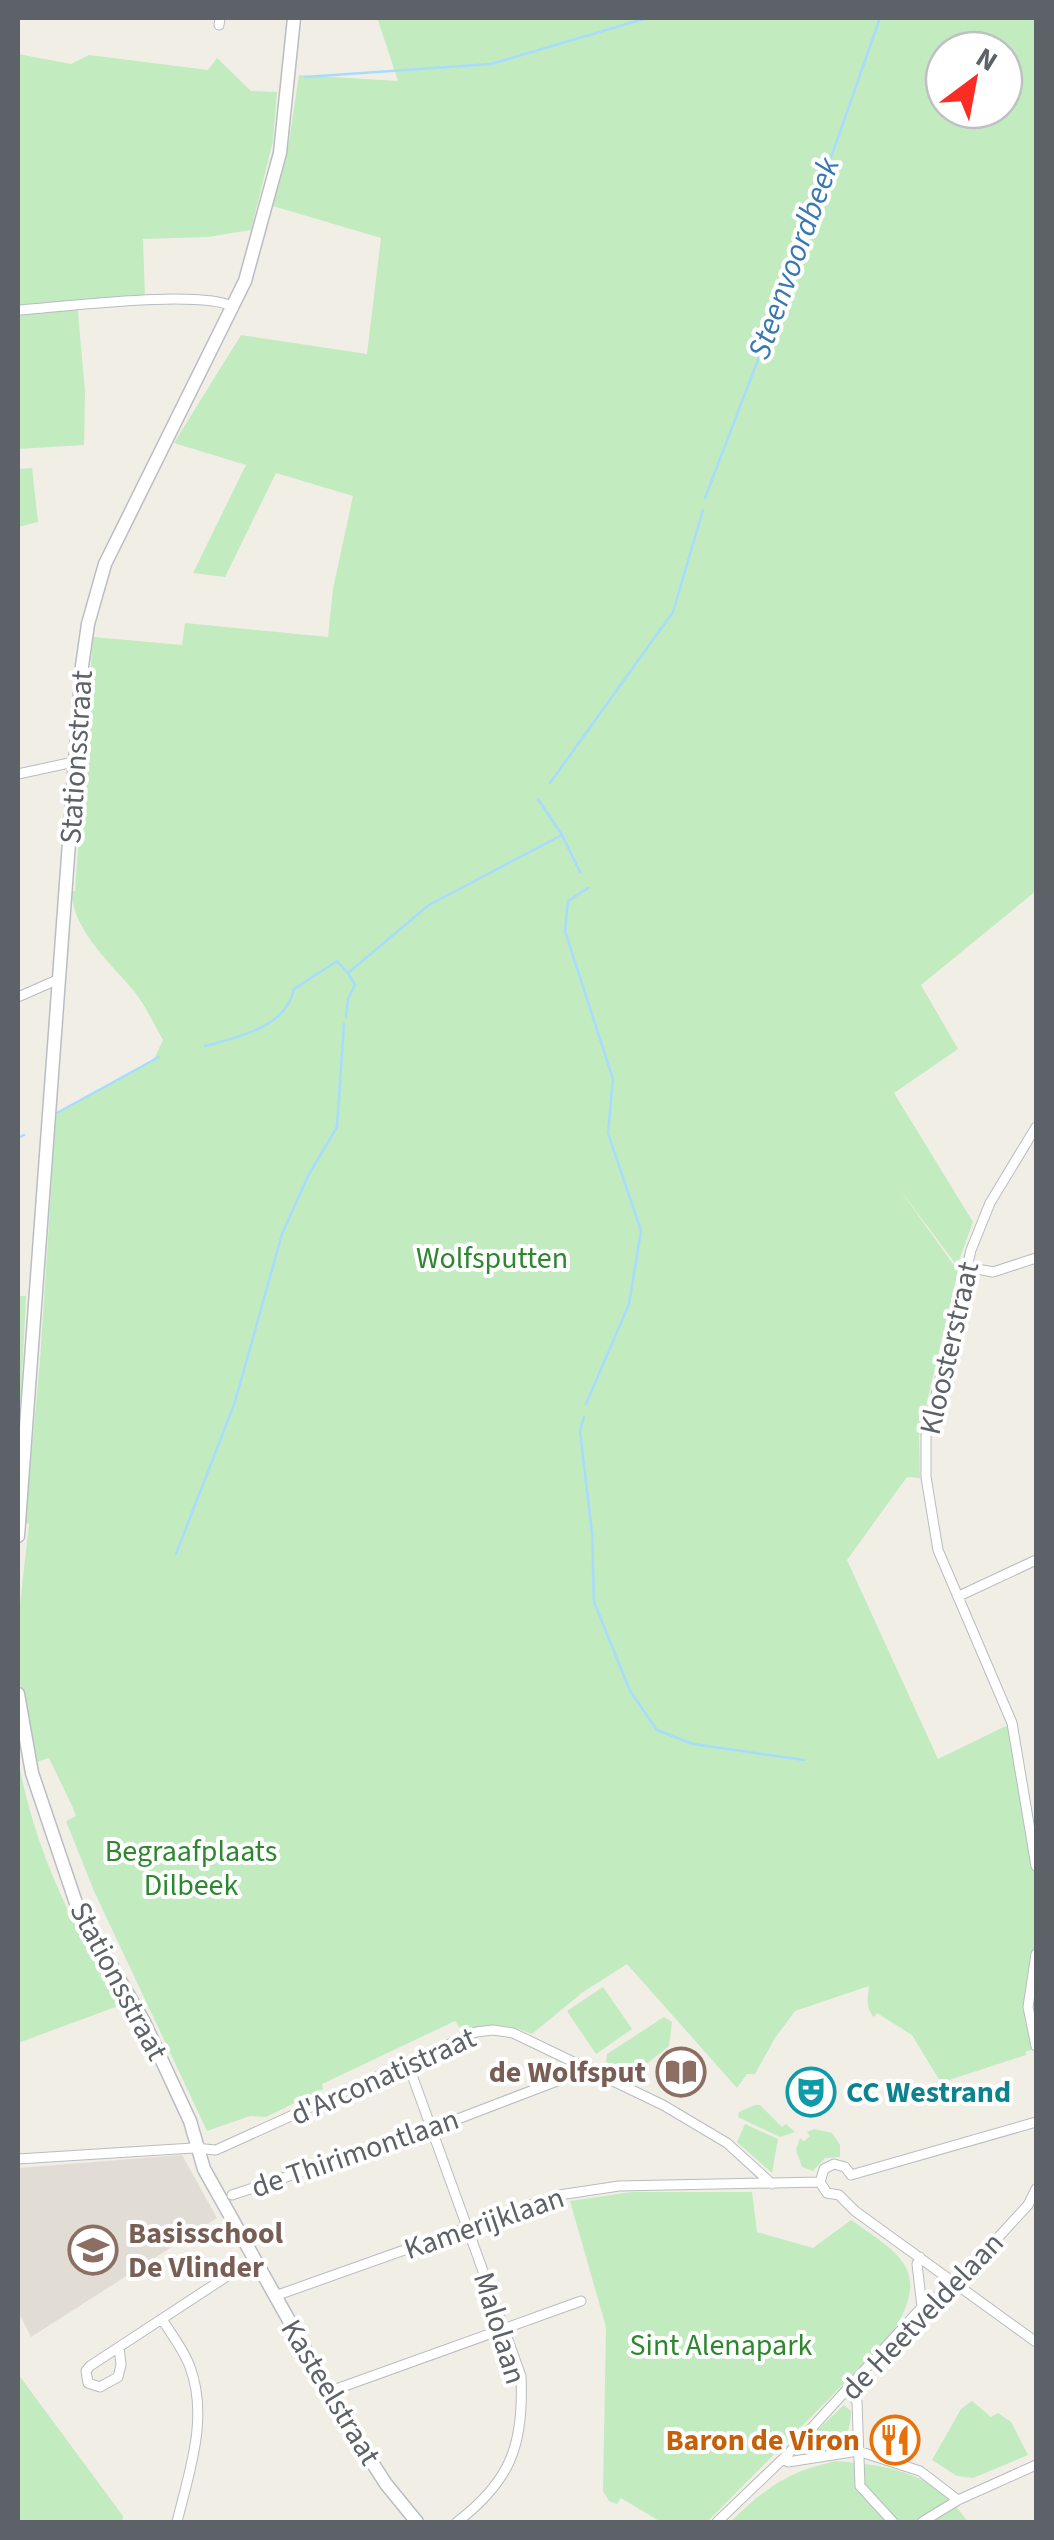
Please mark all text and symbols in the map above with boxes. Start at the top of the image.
north arrow [924,30,1024,130]
text: N [968,38,1005,82]
water label: Steenvoordbeek [736,150,852,366]
street label: Stationsstraat [49,669,104,845]
park label: Wolfsputten [416,1237,568,1280]
street label: Kloosterstraat [909,1257,990,1439]
park label: Begraafplaats Dilbeek [105,1830,277,1907]
street label: Stationsstraat [59,1894,178,2068]
street label: d'Arconatistraat [284,2016,483,2136]
library icon: de Wolfsput [655,2046,707,2098]
place label: de Wolfsput [489,2051,647,2094]
theatre icon: CC Westrand [785,2066,837,2118]
place label: CC Westrand [846,2071,1011,2114]
street label: de Thirimontlaan [246,2098,465,2209]
street label: Kamerijklaan [398,2176,570,2271]
place label: Basisschool De Vlinder [128,2212,284,2289]
street label: de Heetveldelaan [831,2223,1014,2410]
school or university icon: Basisschool De Vlinder [67,2224,119,2276]
street label: Malolaan [462,2267,537,2389]
street label: Kasteelstraat [270,2311,391,2473]
park label: Sint Alenapark [630,2324,813,2367]
restaurant icon: Baron de Viron [869,2414,921,2466]
place label: Baron de Viron [665,2419,860,2462]

